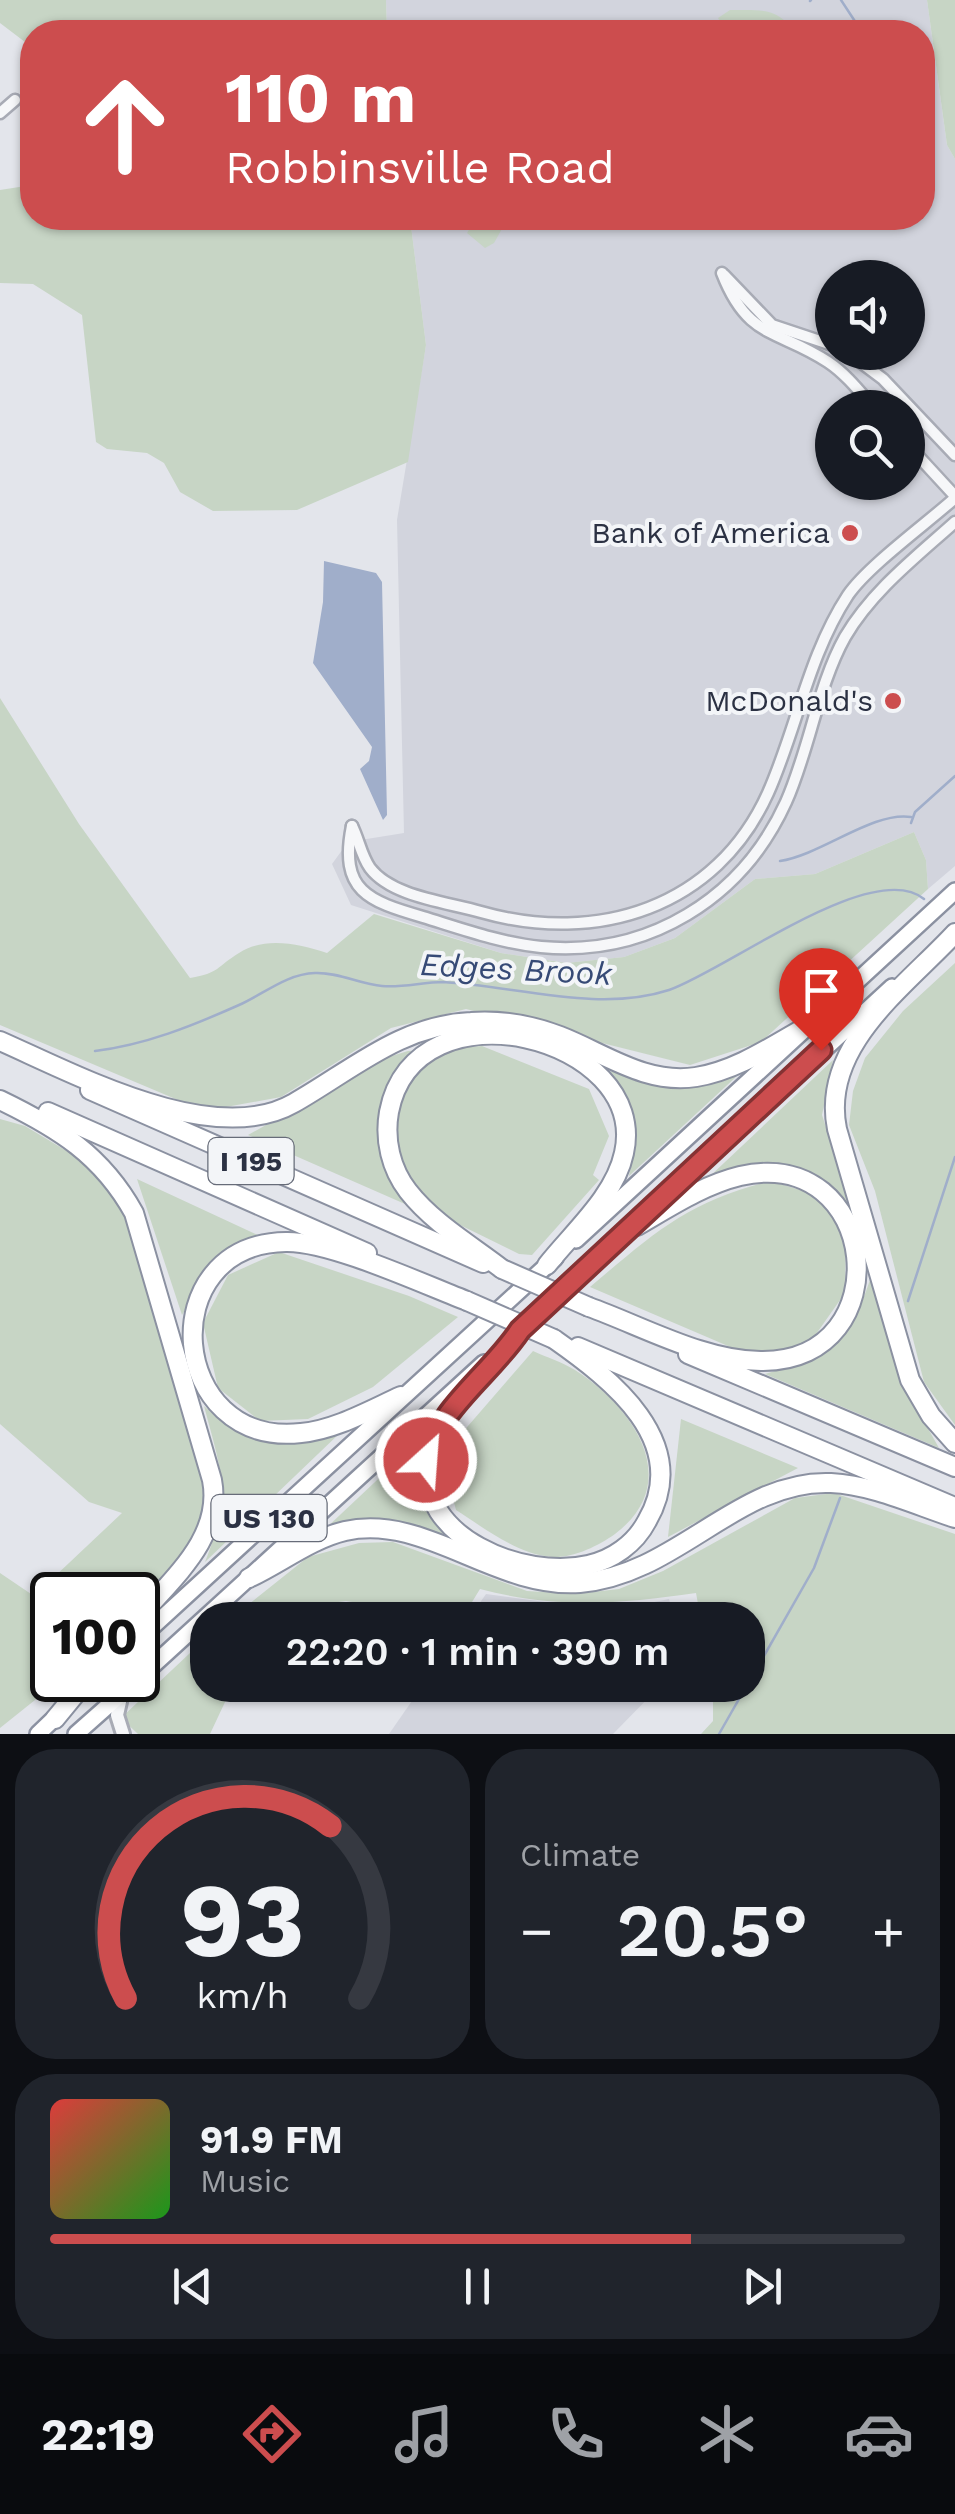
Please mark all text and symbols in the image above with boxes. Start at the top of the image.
text: 110 m [225,57,416,139]
icon: ahead [60,60,190,190]
text: Robbinsville Road [225,141,615,194]
map controls [815,260,925,500]
button: sound [815,260,925,370]
button: search [815,390,925,500]
place label: Bank of America [591,515,830,550]
marker: Bank of America [839,522,861,544]
place label: McDonald's [705,683,873,718]
marker: McDonald's [882,690,904,712]
water label: Edges Brook [419,945,615,993]
pin [779,948,864,1051]
icon: arrive [794,963,849,1018]
road number: I 195 [208,1138,294,1184]
position arrow [374,1408,478,1512]
road number: US 130 [212,1495,326,1541]
speed limit sign: 100 [30,1572,160,1702]
text: 22:20 · 1 min · 390 m [286,1630,669,1674]
text: Climate [520,1836,640,1874]
text: 93 [180,1859,305,1981]
text: 20.5° [617,1886,808,1974]
text: − [520,1899,553,1963]
text: + [872,1899,905,1963]
text: km/h [196,1975,289,2017]
text: 91.9 FM [200,2118,343,2162]
text: Music [200,2162,290,2200]
icon: previous [165,2259,220,2314]
icon: pause [450,2259,505,2314]
icon: next [735,2259,790,2314]
icon: directions [237,2399,307,2469]
icon: music [389,2399,459,2469]
icon: phone [541,2399,611,2469]
icon: climate [692,2399,762,2469]
icon: car [844,2399,914,2469]
text: 22:19 [41,2408,155,2461]

